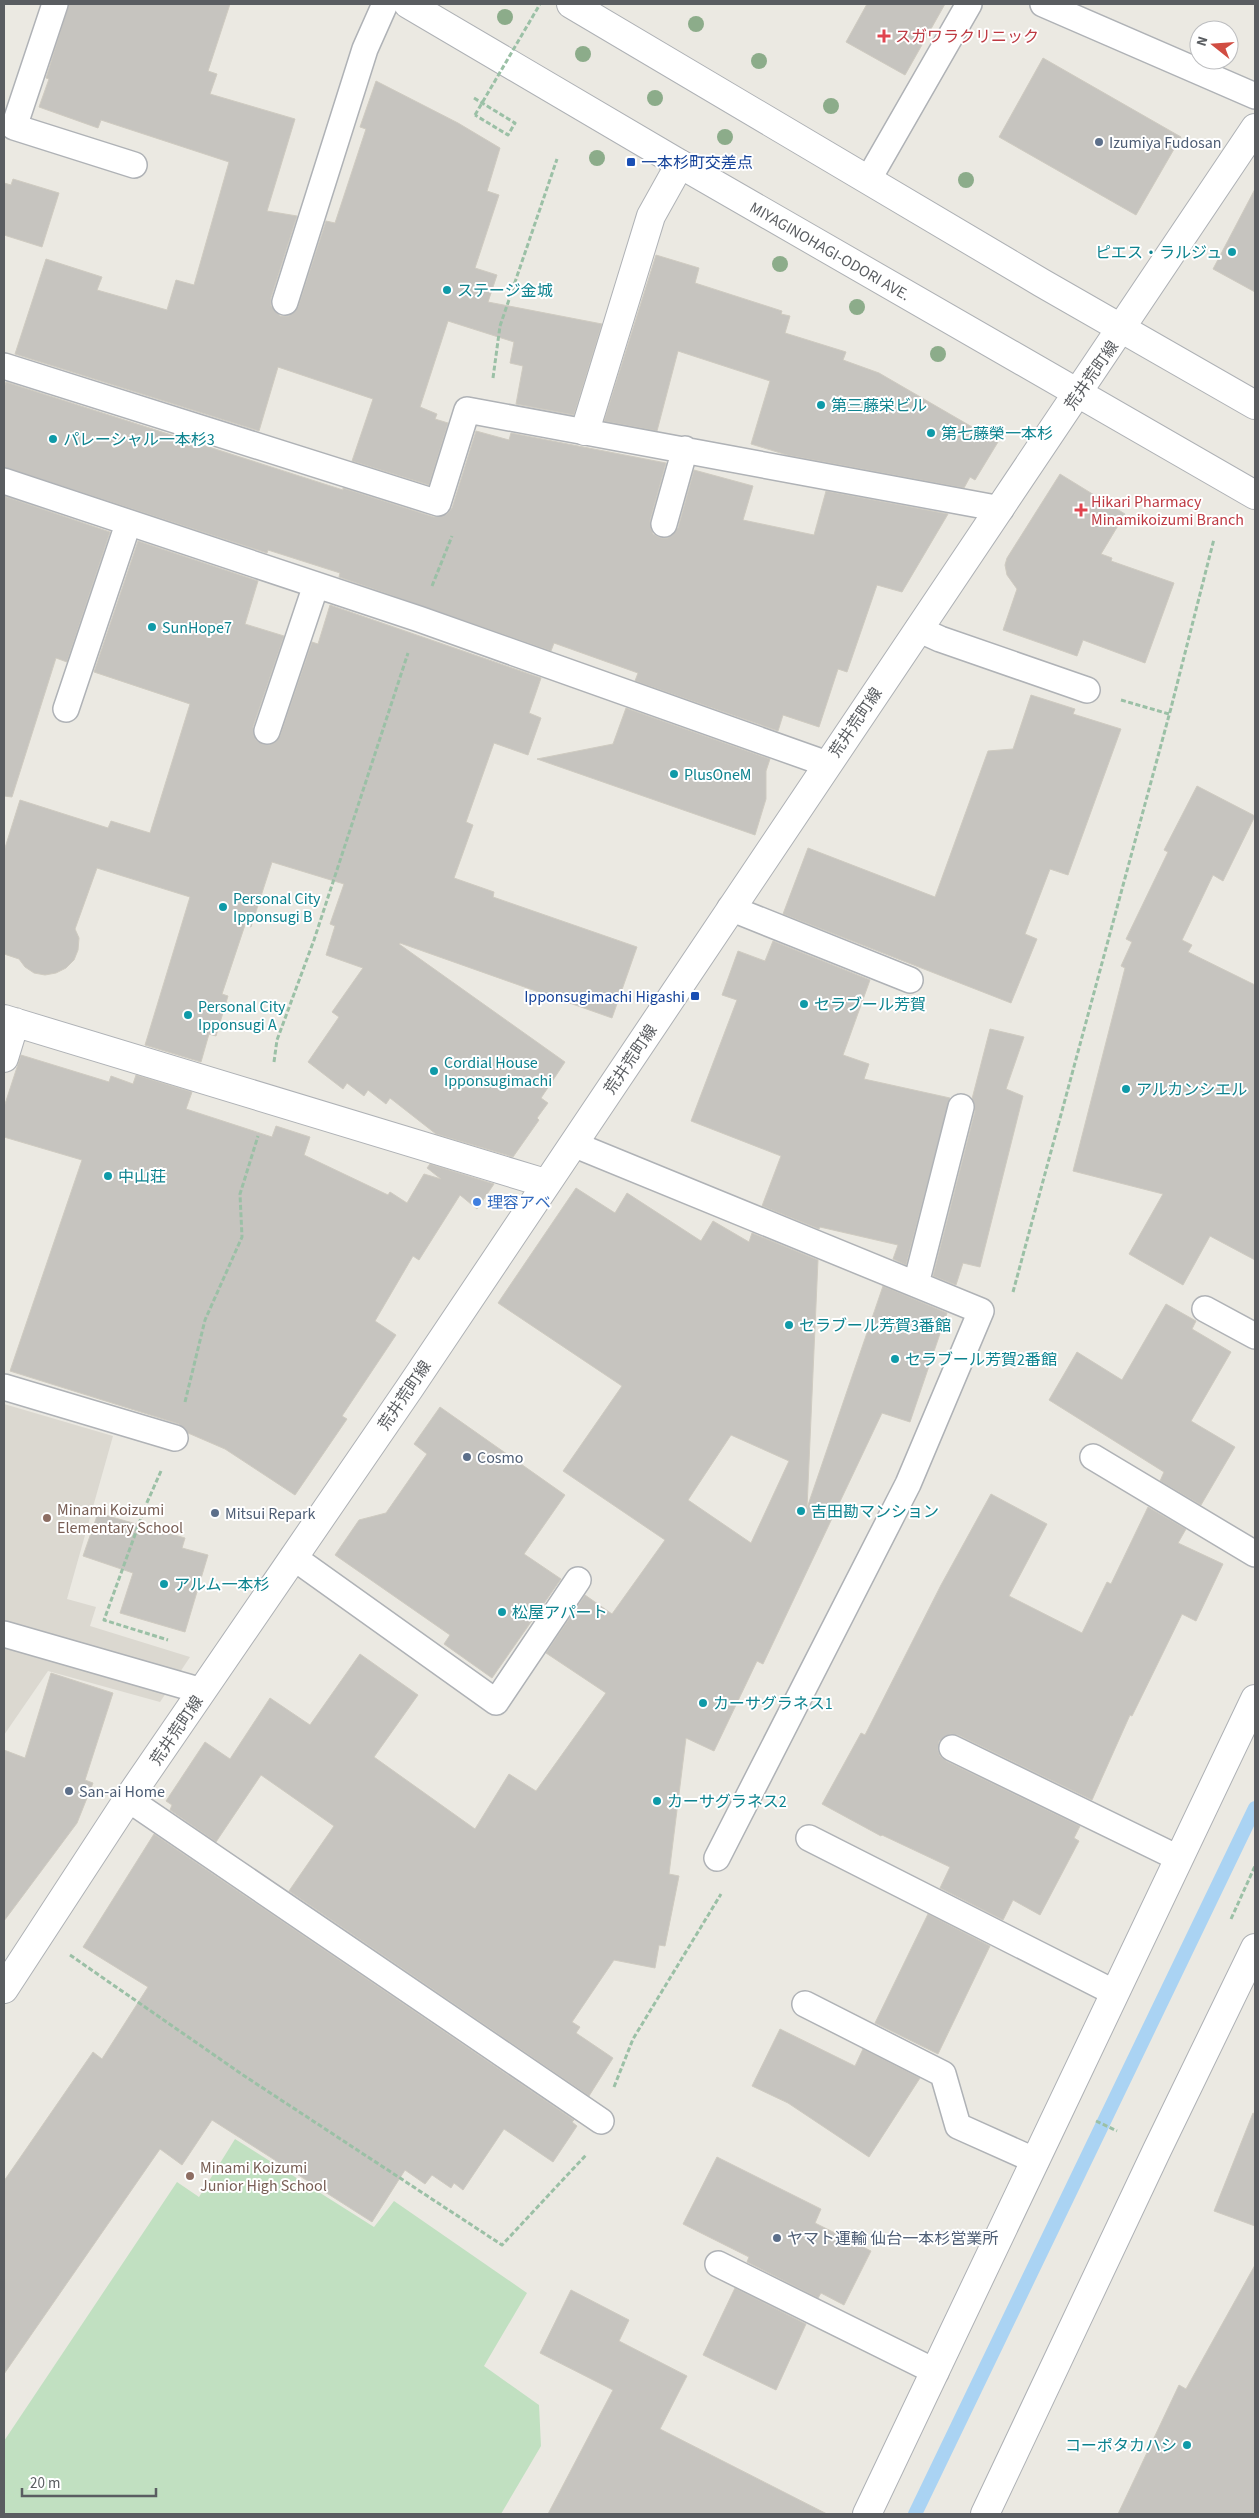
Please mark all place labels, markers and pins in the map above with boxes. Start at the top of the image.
place label: スガワラクリニック [895,26,1039,48]
marker: スガワラクリニック [877,29,891,43]
place label: Izumiya Fudosan [1109,132,1222,154]
marker: Izumiya Fudosan [1093,136,1105,148]
place label: 一本杉町交差点 [641,152,753,174]
marker: 一本杉町交差点 [625,156,637,168]
place label: ピエス・ラルジュ [1095,242,1222,264]
marker: ピエス・ラルジュ [1226,246,1238,258]
place label: ステージ金城 [457,280,553,302]
marker: ステージ金城 [441,284,453,296]
place label: 第三藤栄ビル [831,395,927,417]
marker: 第三藤栄ビル [815,399,827,411]
place label: 第七藤榮一本杉 [941,423,1053,445]
marker: 第七藤榮一本杉 [925,427,937,439]
place label: パレーシャル一本杉3 [63,429,215,451]
marker: パレーシャル一本杉3 [47,433,59,445]
place label: Hikari Pharmacy Minamikoizumi Branch [1091,491,1244,531]
marker: Hikari Pharmacy Minamikoizumi Branch [1075,504,1087,516]
place label: SunHope7 [162,617,232,639]
marker: SunHope7 [146,621,158,633]
place label: PlusOneM [684,764,752,786]
marker: PlusOneM [668,768,680,780]
place label: Personal City Ipponsugi B [233,888,321,928]
marker: Personal City Ipponsugi B [217,901,229,913]
place label: Ipponsugimachi Higashi [524,986,685,1008]
marker: Ipponsugimachi Higashi [689,990,701,1002]
place label: セラブール芳賀 [814,994,926,1016]
place label: Personal City Ipponsugi A [198,996,286,1036]
marker: セラブール芳賀 [798,998,810,1010]
marker: Personal City Ipponsugi A [182,1009,194,1021]
place label: Cordial House Ipponsugimachi [444,1052,552,1092]
marker: Cordial House Ipponsugimachi [428,1065,440,1077]
place label: アルカンシエル [1136,1079,1247,1101]
marker: アルカンシエル [1120,1083,1132,1095]
place label: 中山荘 [118,1166,166,1188]
marker: 中山荘 [102,1170,114,1182]
place label: 理容アベ [487,1192,551,1214]
marker: 理容アベ [471,1196,483,1208]
place label: セラブール芳賀3番館 [799,1315,951,1337]
marker: セラブール芳賀3番館 [783,1319,795,1331]
place label: セラブール芳賀2番館 [905,1349,1057,1371]
marker: セラブール芳賀2番館 [889,1353,901,1365]
place label: Cosmo [477,1447,523,1469]
marker: Cosmo [461,1451,473,1463]
place label: Minami Koizumi Elementary School [57,1499,183,1539]
place label: 吉田勘マンション [811,1501,939,1523]
place label: Mitsui Repark [225,1503,316,1525]
marker: 吉田勘マンション [795,1505,807,1517]
marker: Mitsui Repark [209,1507,221,1519]
marker: Minami Koizumi Elementary School [41,1512,53,1524]
place label: アルム一本杉 [174,1574,270,1596]
marker: アルム一本杉 [158,1578,170,1590]
place label: 松屋アパート [512,1602,608,1624]
marker: 松屋アパート [496,1606,508,1618]
place label: カーサグラネス1 [713,1693,833,1715]
marker: カーサグラネス1 [697,1697,709,1709]
place label: San-ai Home [79,1781,165,1803]
marker: San-ai Home [63,1785,75,1797]
place label: カーサグラネス2 [667,1791,787,1813]
marker: カーサグラネス2 [651,1795,663,1807]
place label: Minami Koizumi Junior High School [200,2157,327,2197]
marker: Minami Koizumi Junior High School [184,2170,196,2182]
place label: ヤマト運輸 仙台一本杉営業所 [787,2228,998,2250]
marker: ヤマト運輸 仙台一本杉営業所 [771,2232,783,2244]
place label: コーポタカハシ [1065,2435,1177,2457]
marker: コーポタカハシ [1181,2439,1193,2451]

